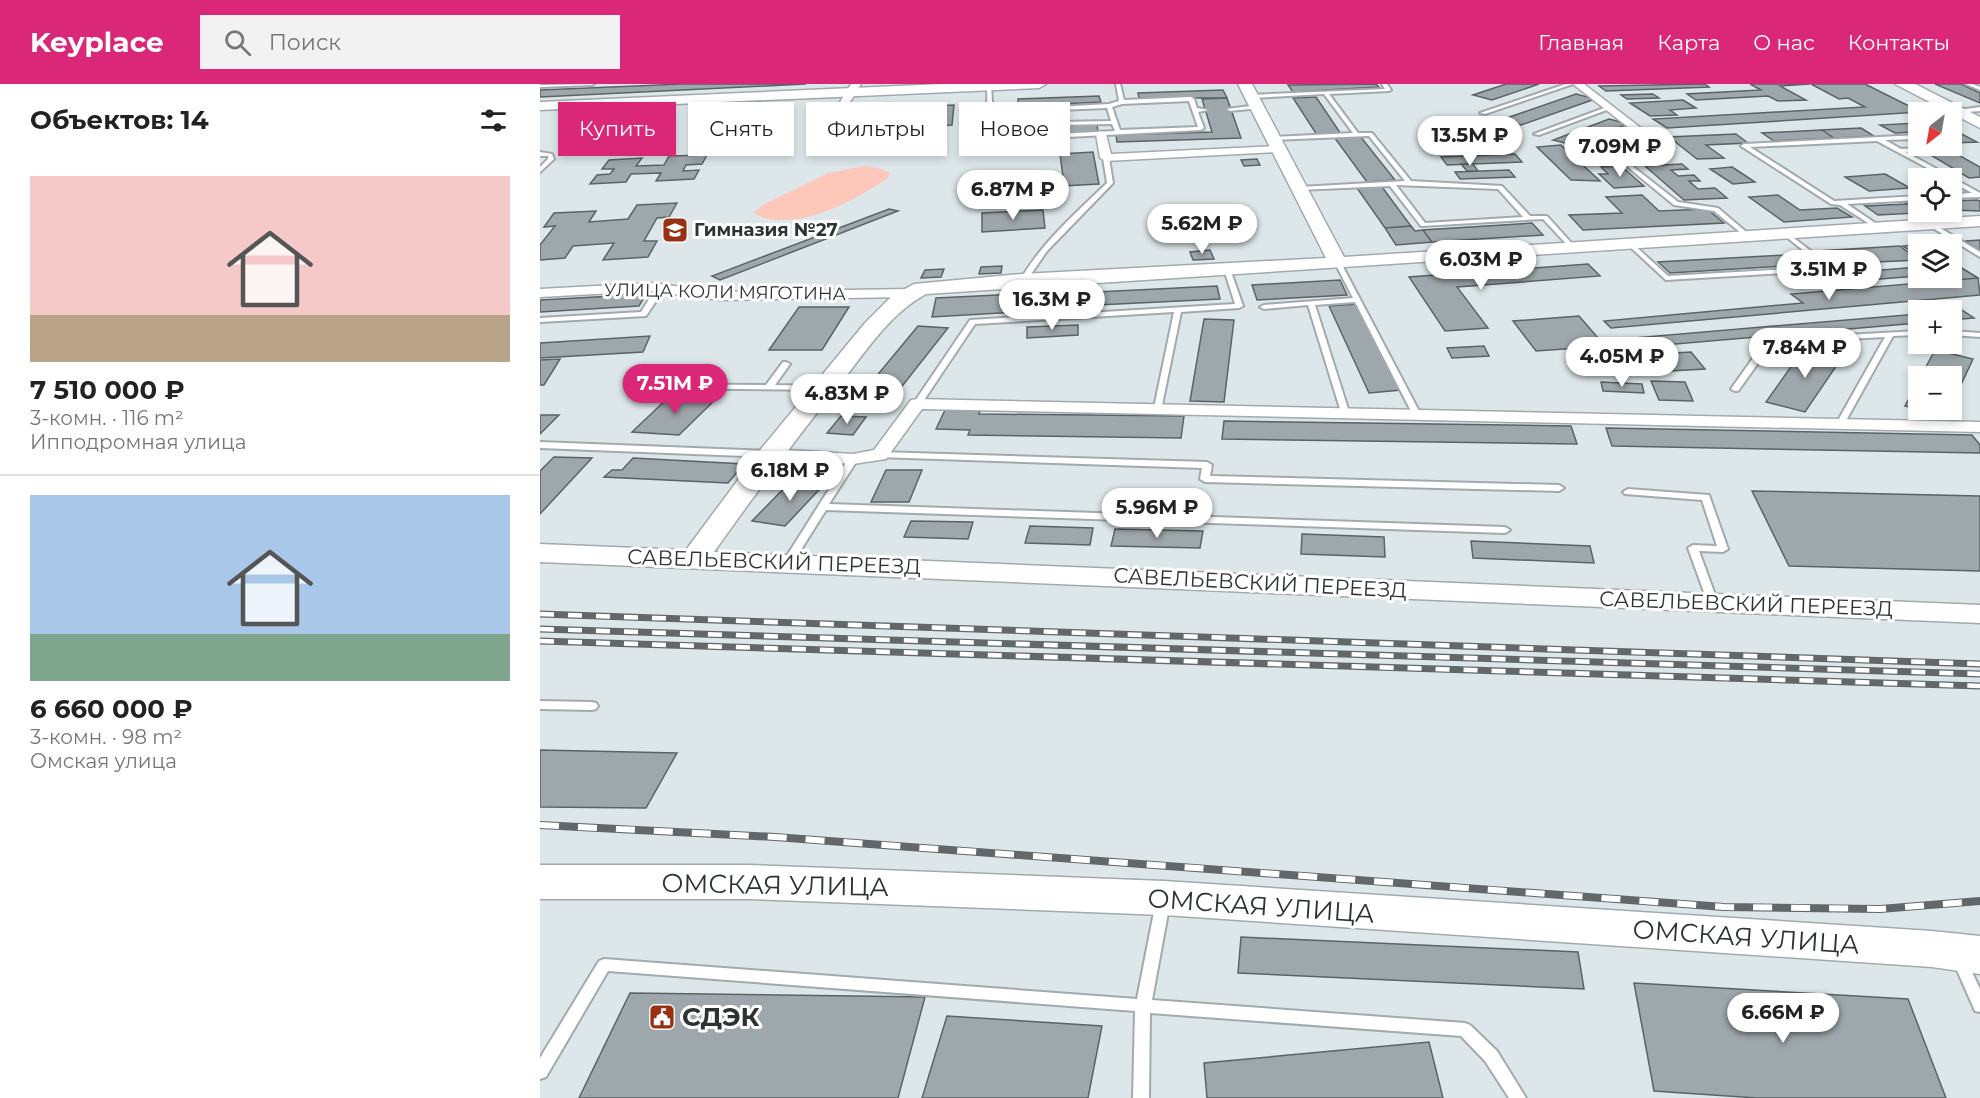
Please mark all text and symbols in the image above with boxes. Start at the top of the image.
search box [200,15,620,69]
text: Keyplace [30,25,164,59]
icon: search [221,26,254,59]
text: Поиск [269,29,341,56]
text: Главная [1538,30,1624,55]
text: Карта [1657,30,1720,55]
text: О нас [1753,30,1815,55]
text: Контакты [1848,30,1950,55]
chip: Купить [558,102,676,156]
chip: Снять [688,102,794,156]
chip: Фильтры [806,102,947,156]
chip: Новое [959,102,1070,156]
north arrow [1908,102,1962,156]
map controls [1908,102,1962,420]
text: Объектов: 14 [30,104,209,136]
icon: filters [477,104,510,137]
pin: 13.5M ₽ [1415,116,1525,167]
text: 13.5M ₽ [1431,123,1509,147]
pin: 7.09M ₽ [1565,127,1675,178]
text: 7.09M ₽ [1578,134,1662,158]
button: locate [1908,168,1962,222]
pin: 6.87M ₽ [958,170,1068,221]
text: 6.87M ₽ [971,177,1055,201]
pin: 5.62M ₽ [1147,204,1257,255]
text: 5.62M ₽ [1161,211,1243,235]
icon: home [216,215,324,323]
school or university icon: Гимназия №27 [660,215,690,245]
place label: Гимназия №27 [694,219,838,241]
button: layers [1908,234,1962,288]
pin: 6.03M ₽ [1426,240,1536,291]
text: 6.03M ₽ [1439,247,1523,271]
pin: 3.51M ₽ [1774,250,1884,301]
text: 3.51M ₽ [1790,257,1868,281]
street label: УЛИЦА КОЛИ МЯГОТИНА [604,279,847,305]
pin: 16.3M ₽ [997,280,1107,331]
text: 16.3M ₽ [1013,287,1091,311]
button: + [1908,300,1962,354]
pin: 7.84M ₽ [1750,328,1860,379]
text: 7.84M ₽ [1763,335,1847,359]
pin: 4.05M ₽ [1567,337,1677,388]
text: 4.05M ₽ [1580,344,1664,368]
pin: 7.51M ₽ [620,364,730,415]
button: − [1908,366,1962,420]
text: 7.51M ₽ [637,371,713,395]
text: 7 510 000 ₽ [30,374,185,406]
pin: 4.83M ₽ [792,374,902,425]
text: 4.83M ₽ [805,381,889,405]
text: 3-комн. · 116 m² [30,406,184,430]
text: Ипподромная улица [30,430,246,454]
pin: 6.18M ₽ [735,451,845,502]
text: 6.18M ₽ [750,458,830,482]
pin: 5.96M ₽ [1102,488,1212,539]
text: 5.96M ₽ [1116,495,1198,519]
icon: home [216,534,324,642]
street label: САВЕЛЬЕВСКИЙ ПЕРЕЕЗД [627,544,921,579]
street label: САВЕЛЬЕВСКИЙ ПЕРЕЕЗД [1113,562,1407,603]
street label: САВЕЛЬЕВСКИЙ ПЕРЕЕЗД [1599,586,1893,621]
text: 6 660 000 ₽ [30,693,193,725]
text: 3-комн. · 98 m² [30,725,182,749]
text: Омская улица [30,749,177,773]
street label: ОМСКАЯ УЛИЦА [661,867,889,903]
street label: ОМСКАЯ УЛИЦА [1146,882,1376,930]
street label: ОМСКАЯ УЛИЦА [1631,913,1861,961]
pin: 6.66M ₽ [1728,993,1838,1044]
text: 6.66M ₽ [1741,1000,1825,1024]
place label: СДЭК [682,1001,760,1033]
public building icon: СДЭК [647,1002,677,1032]

